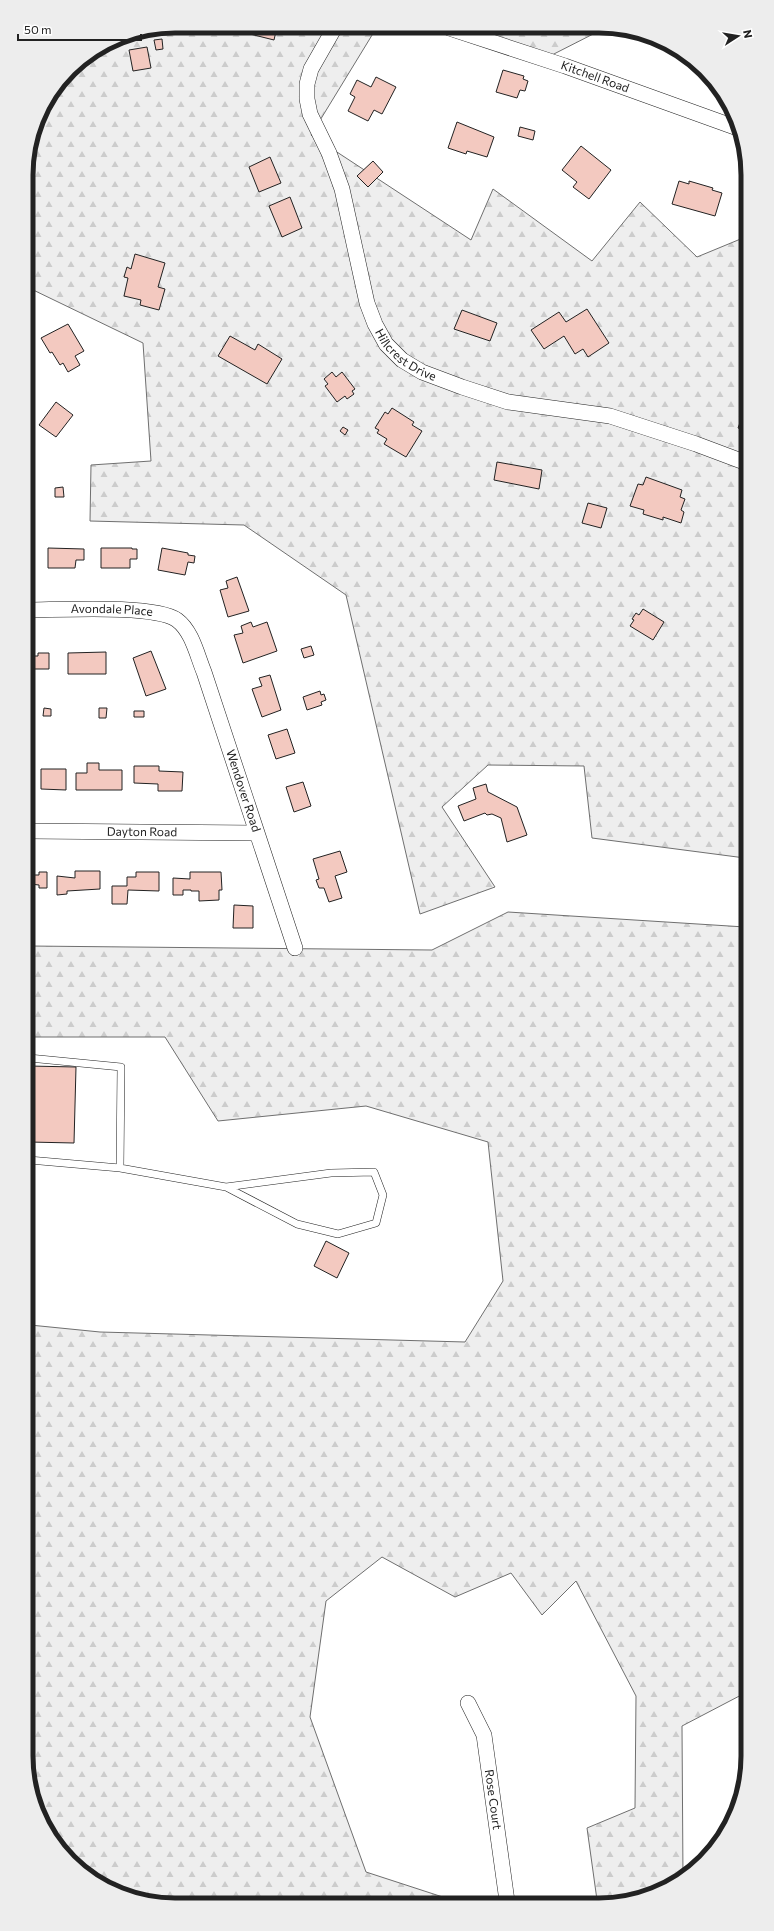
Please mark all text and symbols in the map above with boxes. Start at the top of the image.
scale bar [18,16,141,42]
north arrow [718,16,758,56]
text: 50 m [24,22,52,36]
text: N [741,28,755,39]
street label: Kitchell Road [559,57,632,95]
street label: Hillcrest Drive [373,326,438,383]
street label: Avondale Place [71,601,154,618]
street label: Wendover Road [224,747,264,834]
street label: Dayton Road [107,824,177,838]
street label: Rose Court [483,1768,505,1831]

